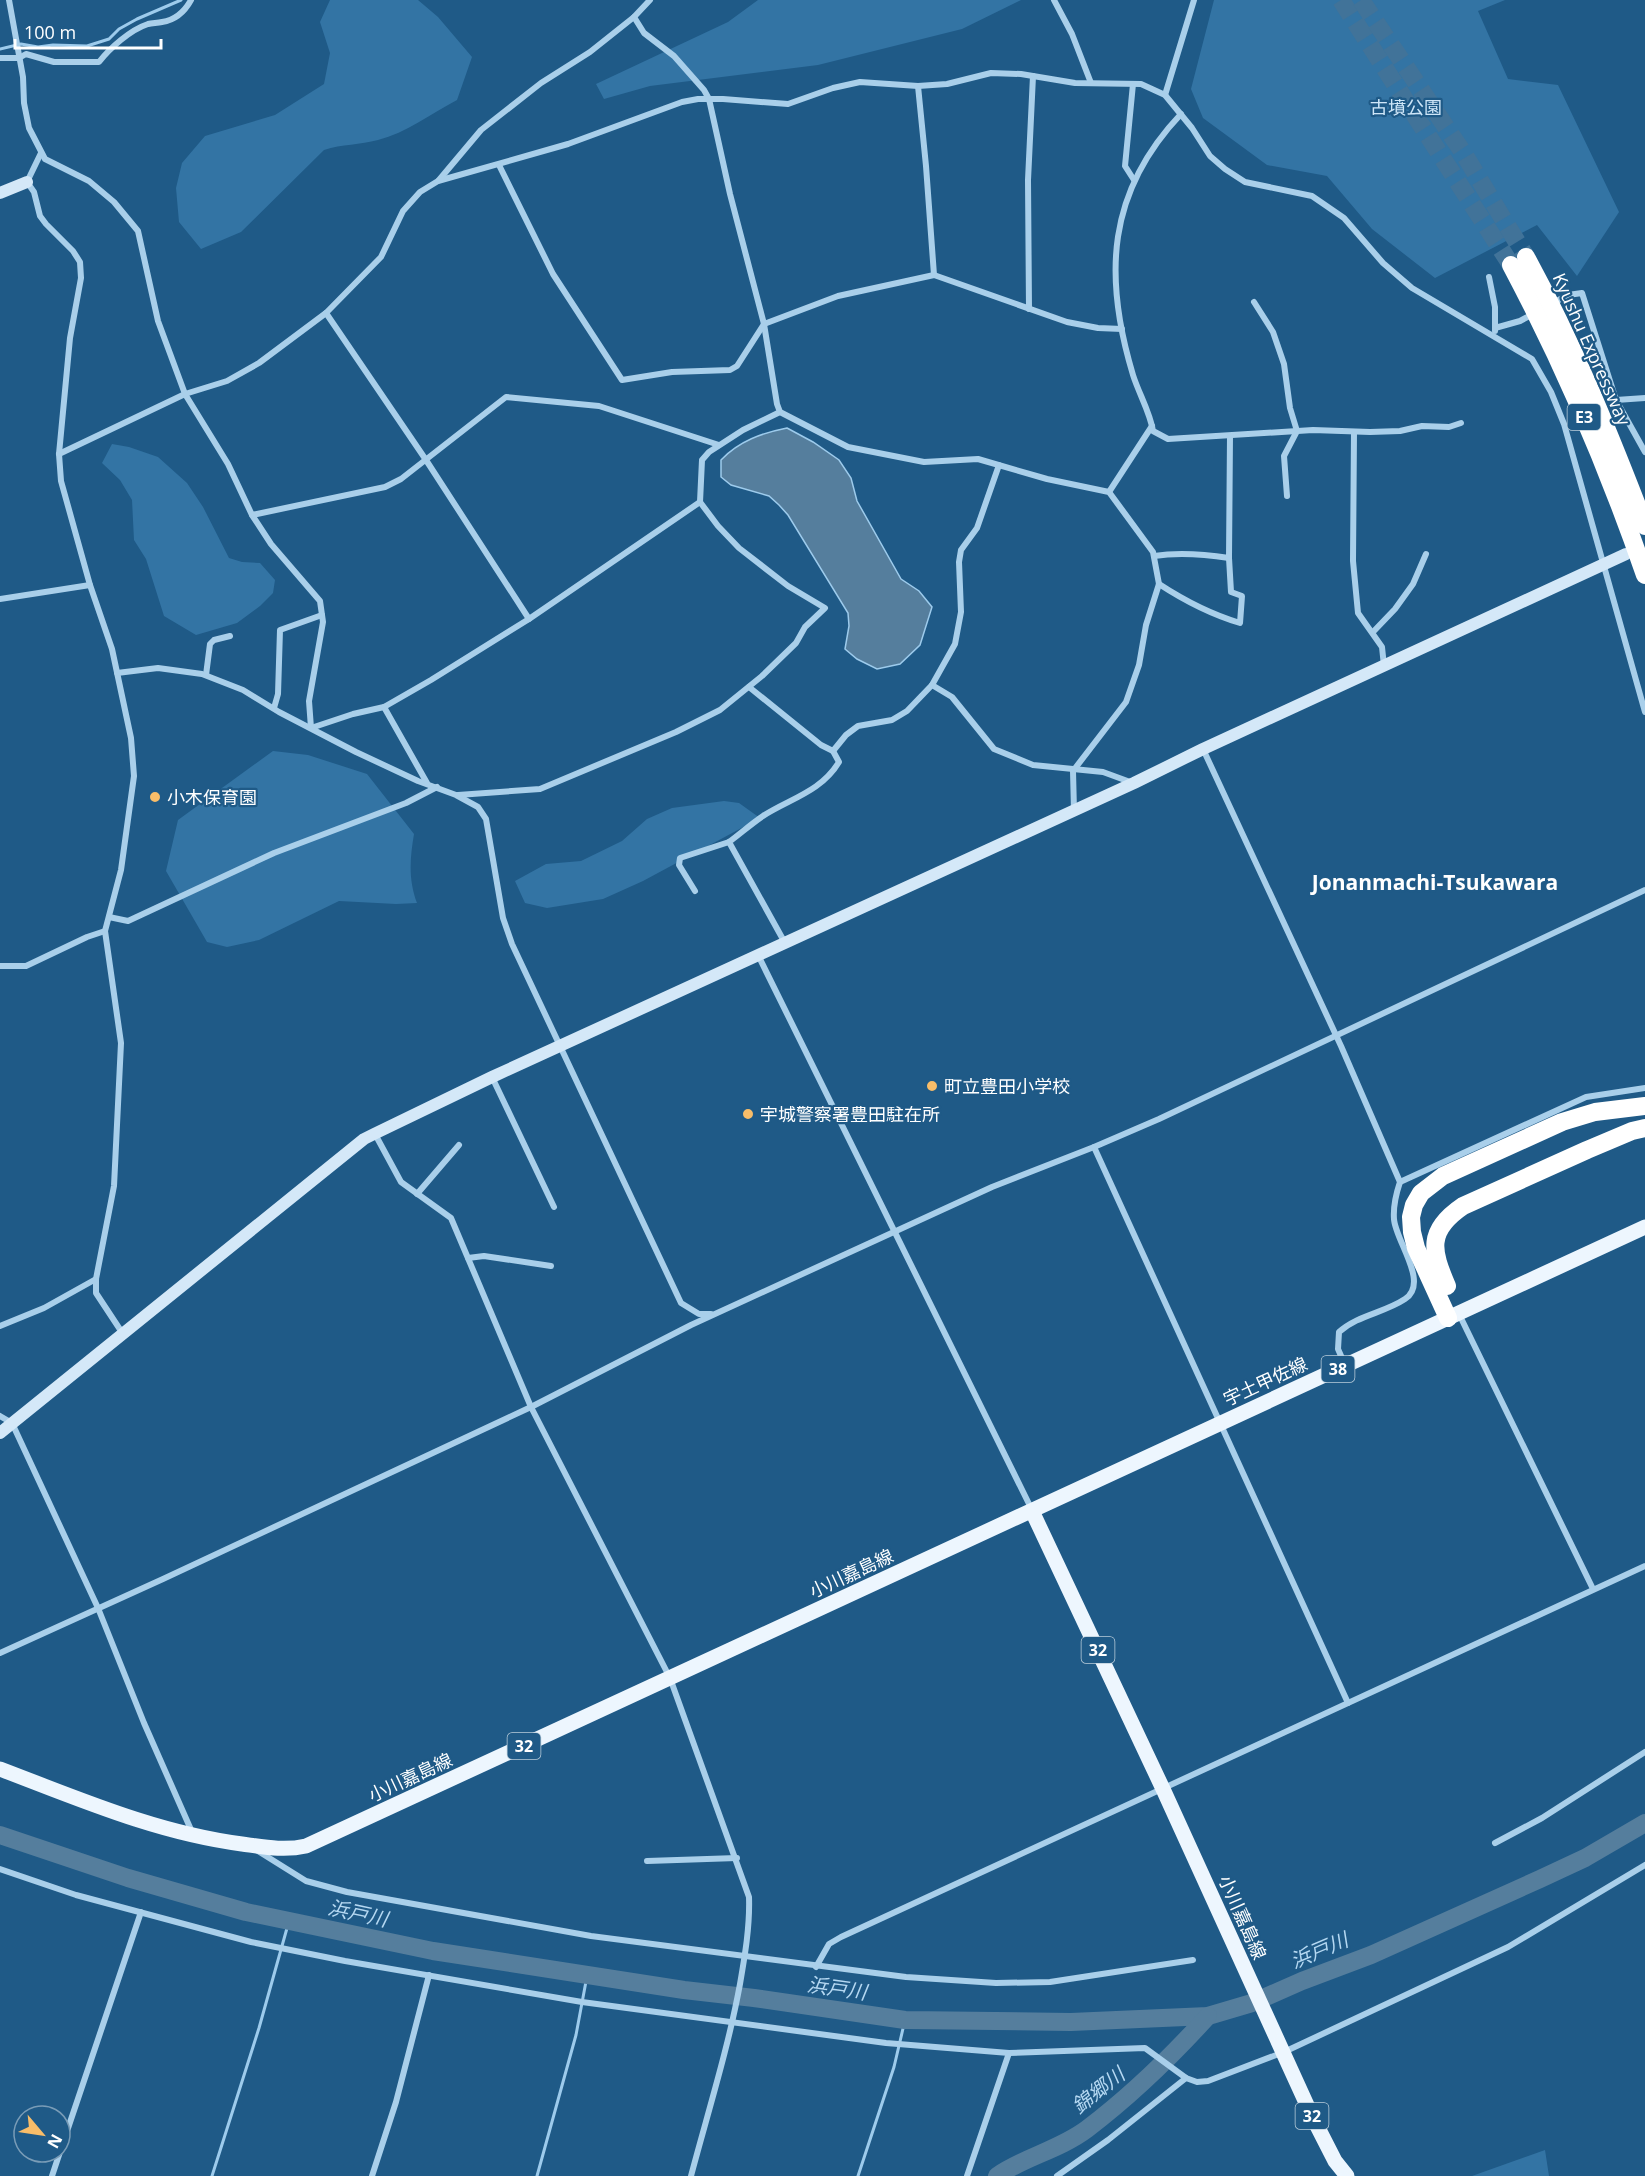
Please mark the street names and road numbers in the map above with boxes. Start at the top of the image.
street label: Kyushu Expressway [1548,269,1637,430]
road number: E3 [1568,404,1600,430]
street label: 宇土甲佐線 [1219,1351,1311,1411]
road number: 38 [1322,1356,1354,1382]
street label: 小川嘉島線 [805,1543,897,1603]
road number: 32 [1082,1637,1114,1663]
road number: 32 [508,1733,540,1759]
street label: 小川嘉島線 [364,1747,456,1807]
street label: 小川嘉島線 [1214,1871,1272,1963]
road number: 32 [1296,2103,1328,2129]

